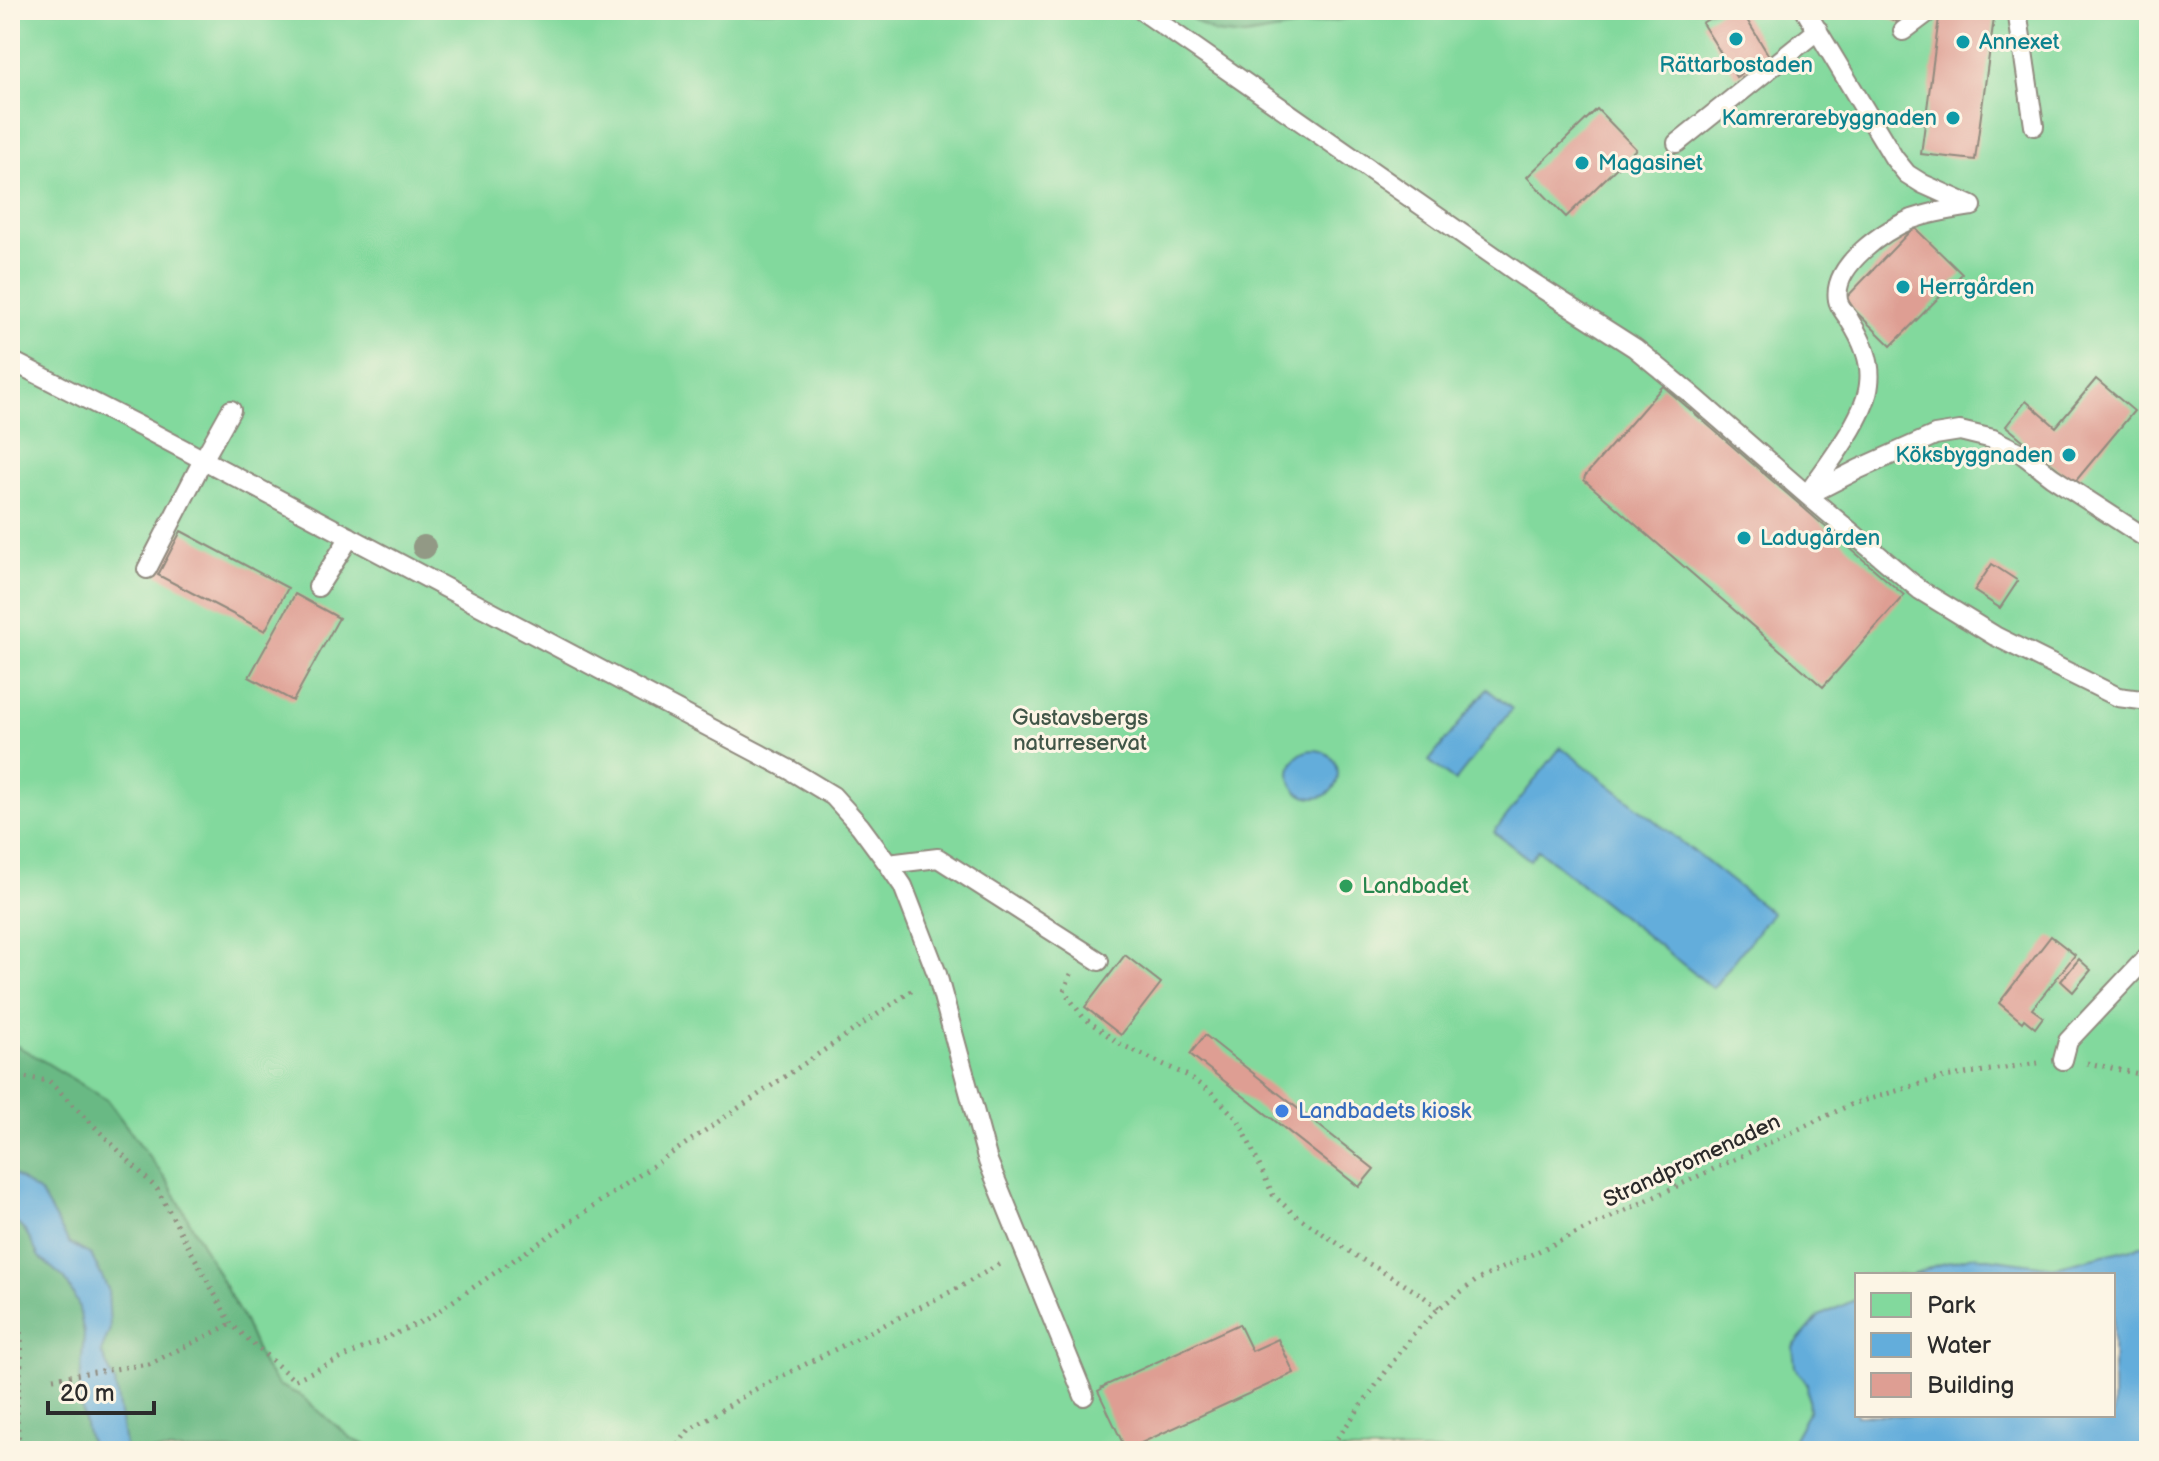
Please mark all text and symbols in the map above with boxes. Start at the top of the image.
place label: Annexet [1979,29,2060,56]
marker: Rättarbostaden [1727,30,1745,48]
marker: Annexet [1954,33,1972,51]
place label: Rättarbostaden [1659,52,1813,79]
place label: Kamrerarebyggnaden [1722,105,1937,132]
marker: Kamrerarebyggnaden [1944,109,1962,127]
place label: Magasinet [1598,150,1703,177]
marker: Magasinet [1573,154,1591,172]
place label: Herrgården [1919,274,2034,301]
marker: Herrgården [1894,278,1912,296]
place label: Köksbyggnaden [1895,442,2053,469]
marker: Köksbyggnaden [2060,446,2078,464]
place label: Ladugården [1760,525,1880,552]
marker: Ladugården [1735,529,1753,547]
park label: Gustavsbergs naturreservat [1012,705,1148,757]
place label: Landbadet [1362,873,1469,900]
marker: Landbadet [1337,877,1355,895]
place label: Landbadets kiosk [1298,1098,1472,1125]
marker: Landbadets kiosk [1273,1102,1291,1120]
street label: Strandpromenaden [1599,1108,1785,1214]
legend [1855,1273,2115,1417]
text: Park [1927,1291,1975,1320]
text: Water [1927,1331,1991,1360]
scale bar [48,1365,154,1415]
text: Building [1927,1371,2014,1400]
text: 20 m [60,1379,115,1408]

